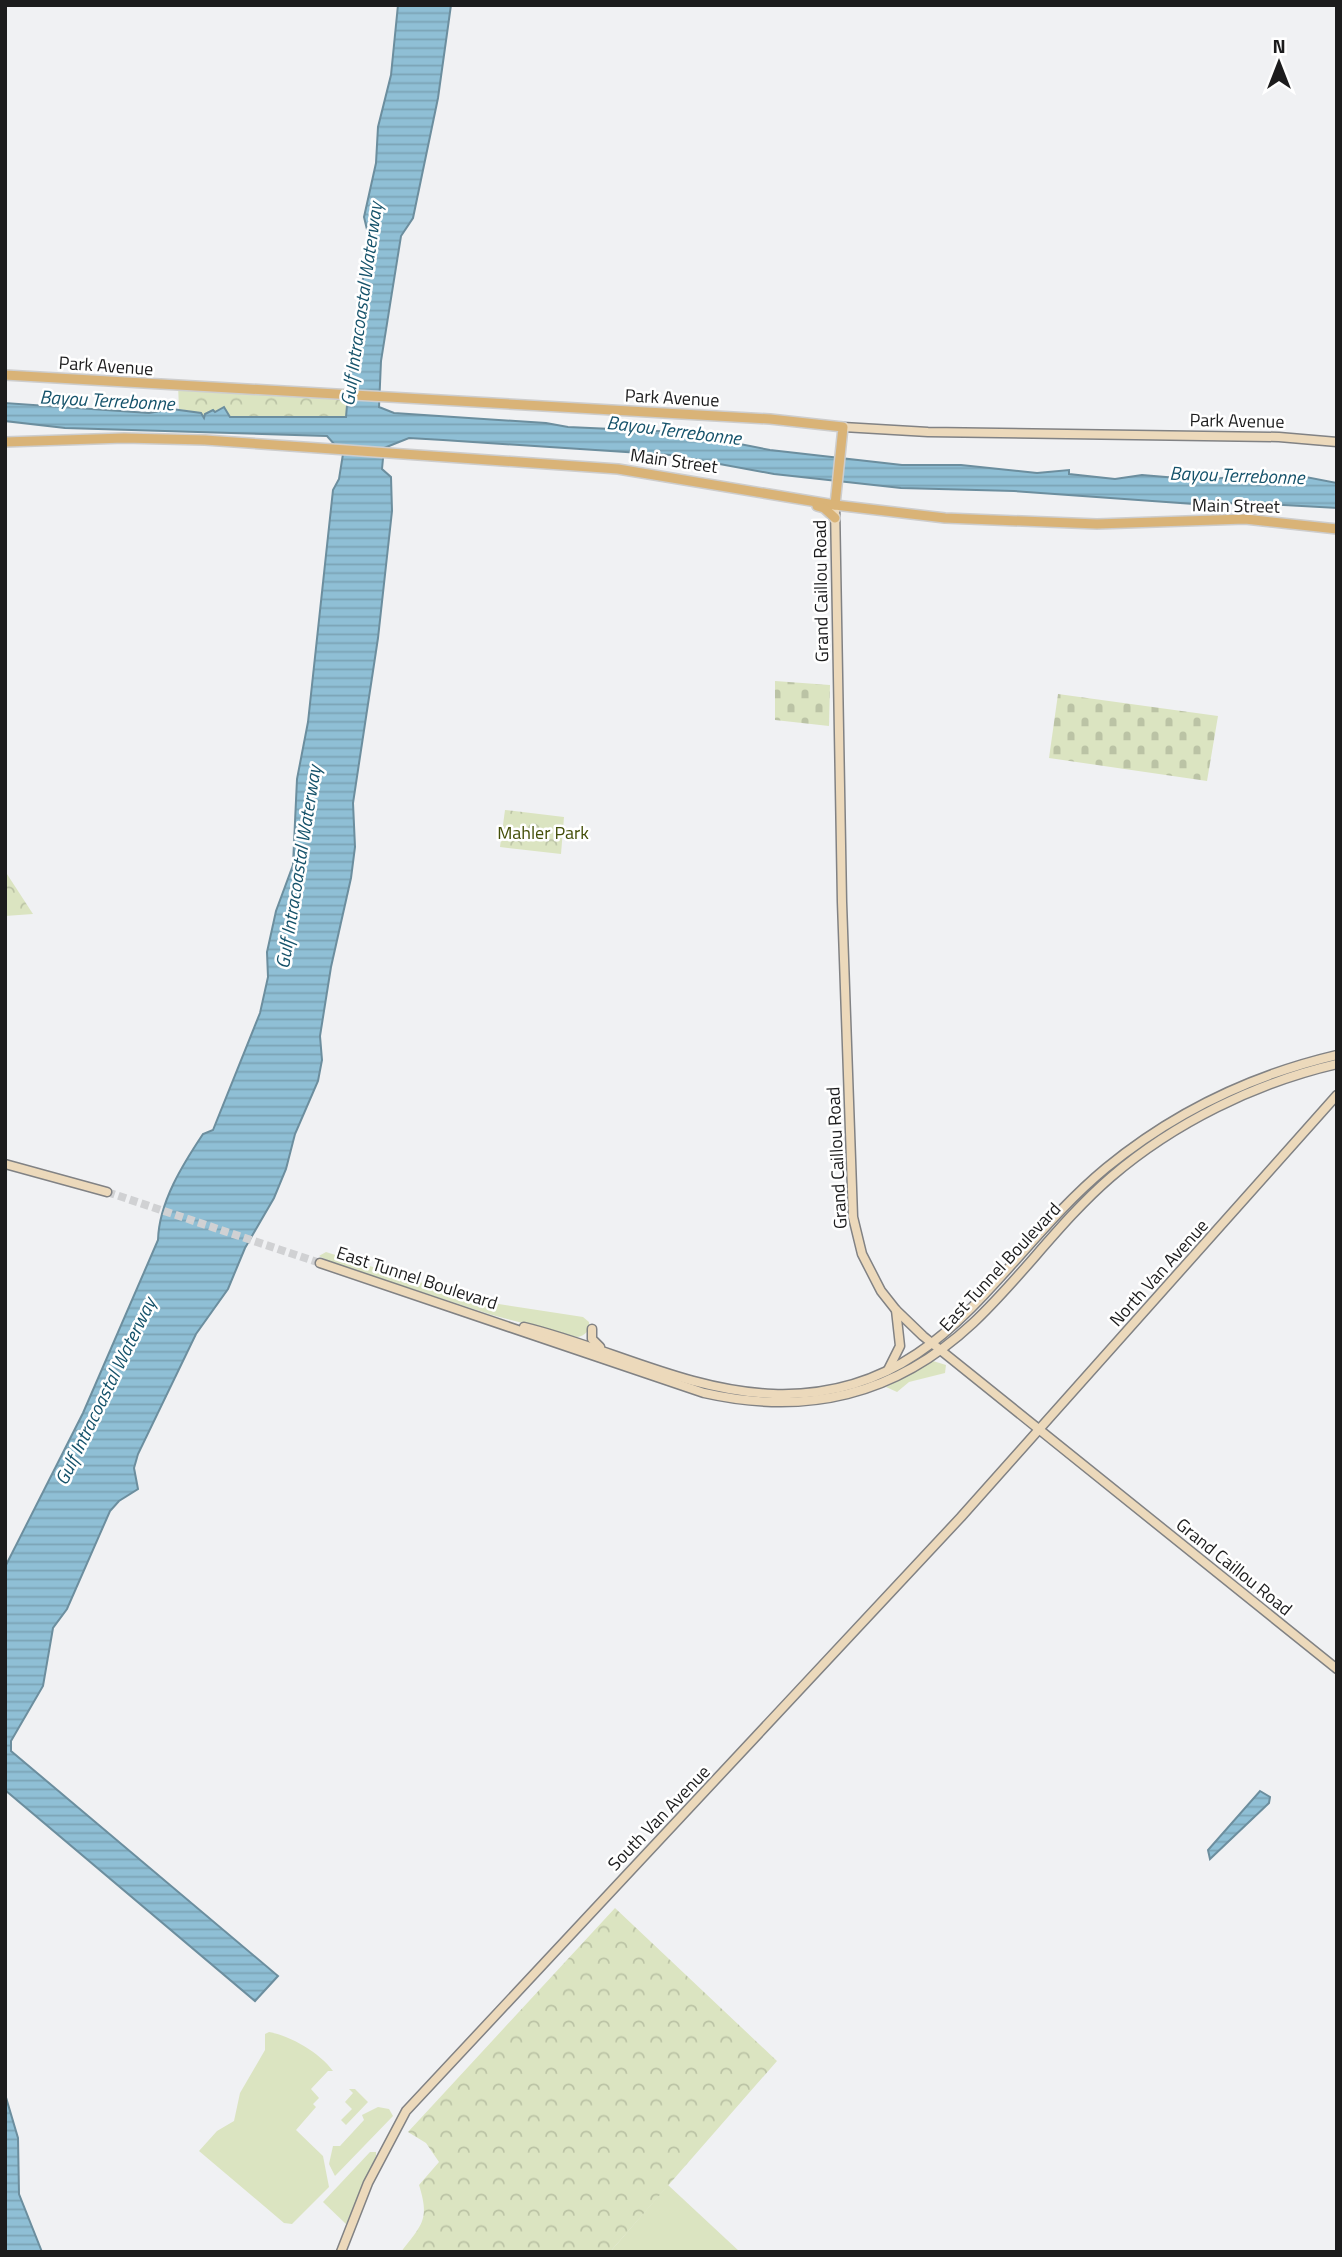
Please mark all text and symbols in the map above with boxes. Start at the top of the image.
north arrow [1244,28,1314,98]
text: N [1272,31,1286,60]
water label: Gulf Intracoastal Waterway [332,198,389,408]
street label: Park Avenue [58,349,154,382]
water label: Bayou Terrebonne [39,381,177,418]
street label: Park Avenue [624,382,720,413]
street label: Park Avenue [1189,406,1285,435]
water label: Bayou Terrebonne [605,407,744,452]
street label: Main Street [629,441,720,480]
water label: Bayou Terrebonne [1169,458,1306,491]
street label: Main Street [1192,491,1281,520]
street label: Grand Caillou Road [806,520,835,663]
water label: Gulf Intracoastal Waterway [267,761,328,971]
park label: Mahler Park [497,819,589,846]
street label: Grand Caillou Road [819,1086,854,1230]
street label: East Tunnel Boulevard [932,1196,1067,1337]
street label: North Van Avenue [1103,1213,1214,1332]
street label: East Tunnel Boulevard [333,1239,501,1316]
water label: Gulf Intracoastal Waterway [46,1290,164,1489]
street label: Grand Caillou Road [1170,1511,1298,1622]
street label: South Van Avenue [601,1759,716,1877]

